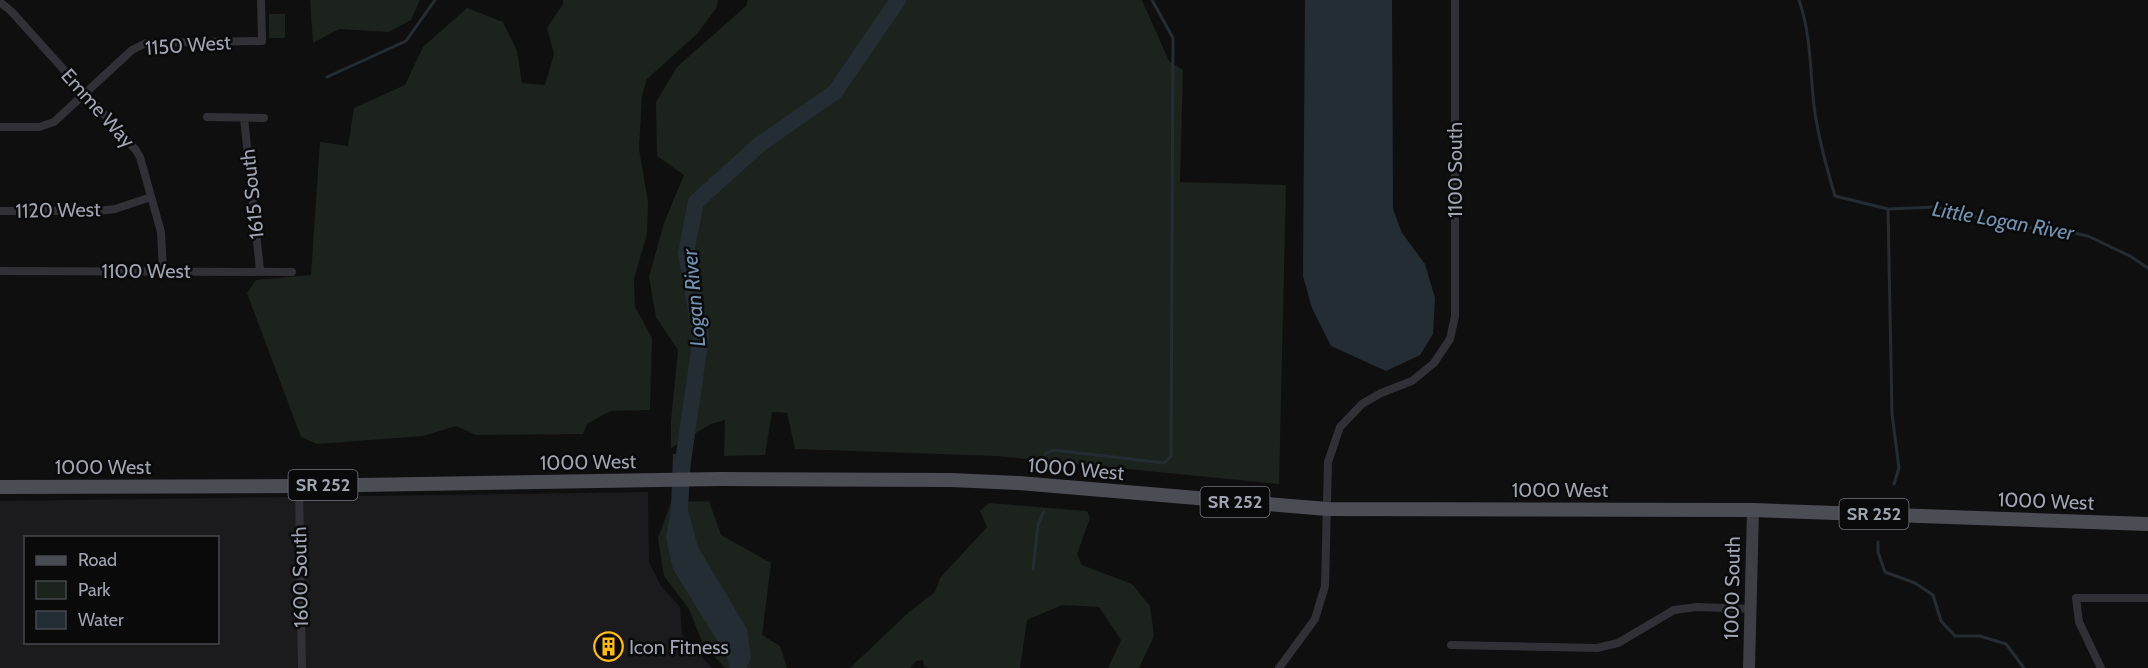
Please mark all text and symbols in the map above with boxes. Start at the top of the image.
street label: 1150 West [144,30,232,60]
street label: Emme Way [56,64,140,152]
street label: 1100 South [1443,122,1467,218]
street label: 1615 South [235,148,269,240]
water label: Little Logan River [1930,196,2077,246]
street label: 1120 West [15,197,101,223]
water label: Logan River [677,247,710,348]
street label: 1100 West [102,259,191,283]
street label: 1000 West [540,449,637,475]
street label: 1000 West [1027,453,1125,485]
street label: 1000 West [55,455,151,479]
road number: SR 252 [288,470,358,500]
street label: 1000 West [1512,478,1608,502]
road number: SR 252 [1200,487,1270,517]
street label: 1000 West [1997,487,2095,515]
road number: SR 252 [1840,499,1908,529]
street label: 1600 South [287,526,313,628]
legend [24,536,219,644]
street label: 1000 South [1719,536,1745,640]
text: Road [78,549,117,571]
text: Park [78,579,111,601]
text: Water [78,609,124,631]
building icon: Icon Fitness [592,631,624,663]
place label: Icon Fitness [629,635,729,659]

